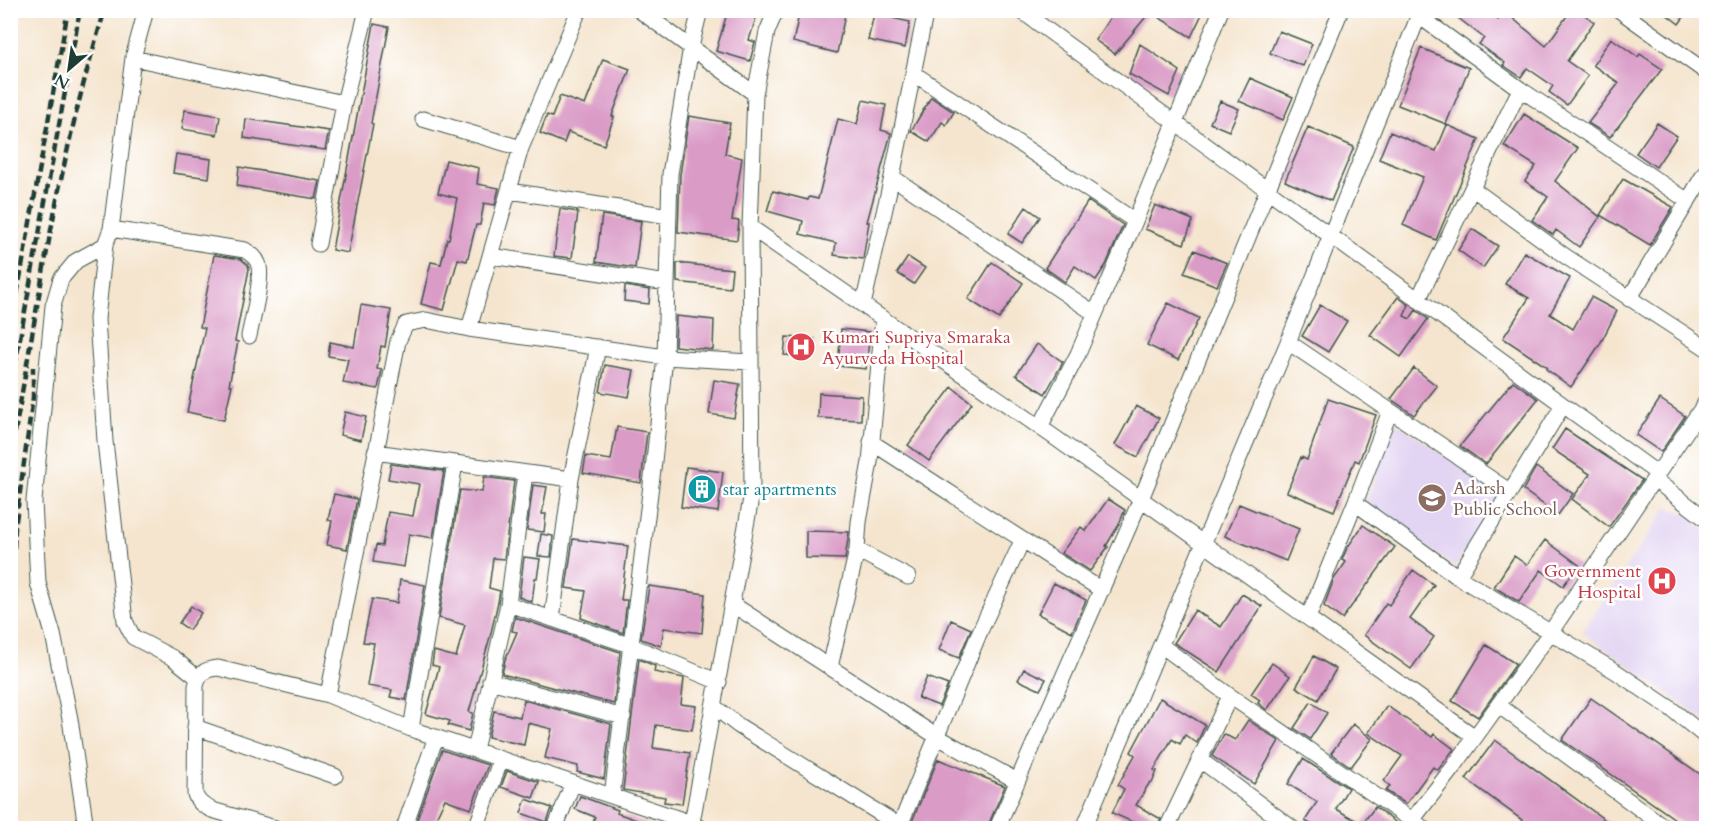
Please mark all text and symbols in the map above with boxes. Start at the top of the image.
north arrow [39,39,99,99]
text: N [51,68,74,94]
place label: Kumari Supriya Smaraka Ayurveda Hospital [822,325,1011,371]
hospital icon: Kumari Supriya Smaraka Ayurveda Hospital [785,331,817,363]
building icon: star apartments [686,473,718,505]
place label: Adarsh Public School [1453,476,1557,522]
place label: star apartments [723,477,837,502]
school or university icon: Adarsh Public School [1416,482,1448,514]
place label: Government Hospital [1544,559,1641,605]
hospital icon: Government Hospital [1646,565,1678,597]

